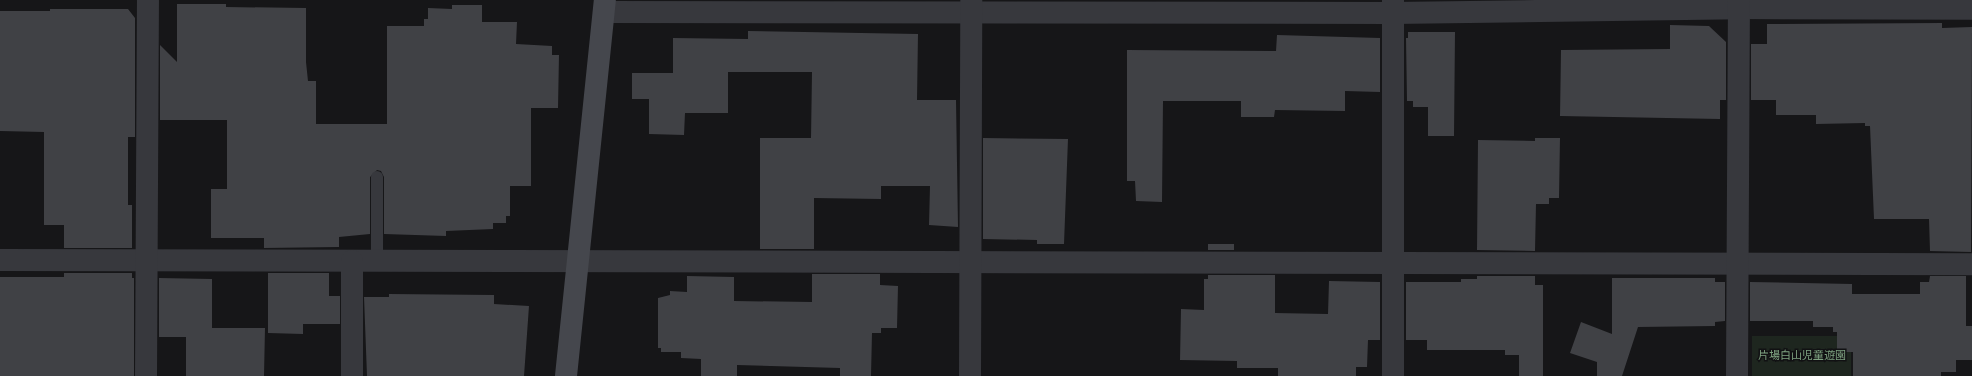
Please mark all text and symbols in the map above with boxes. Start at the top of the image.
park label: 片場白山児童遊園 [1758,349,1846,363]

